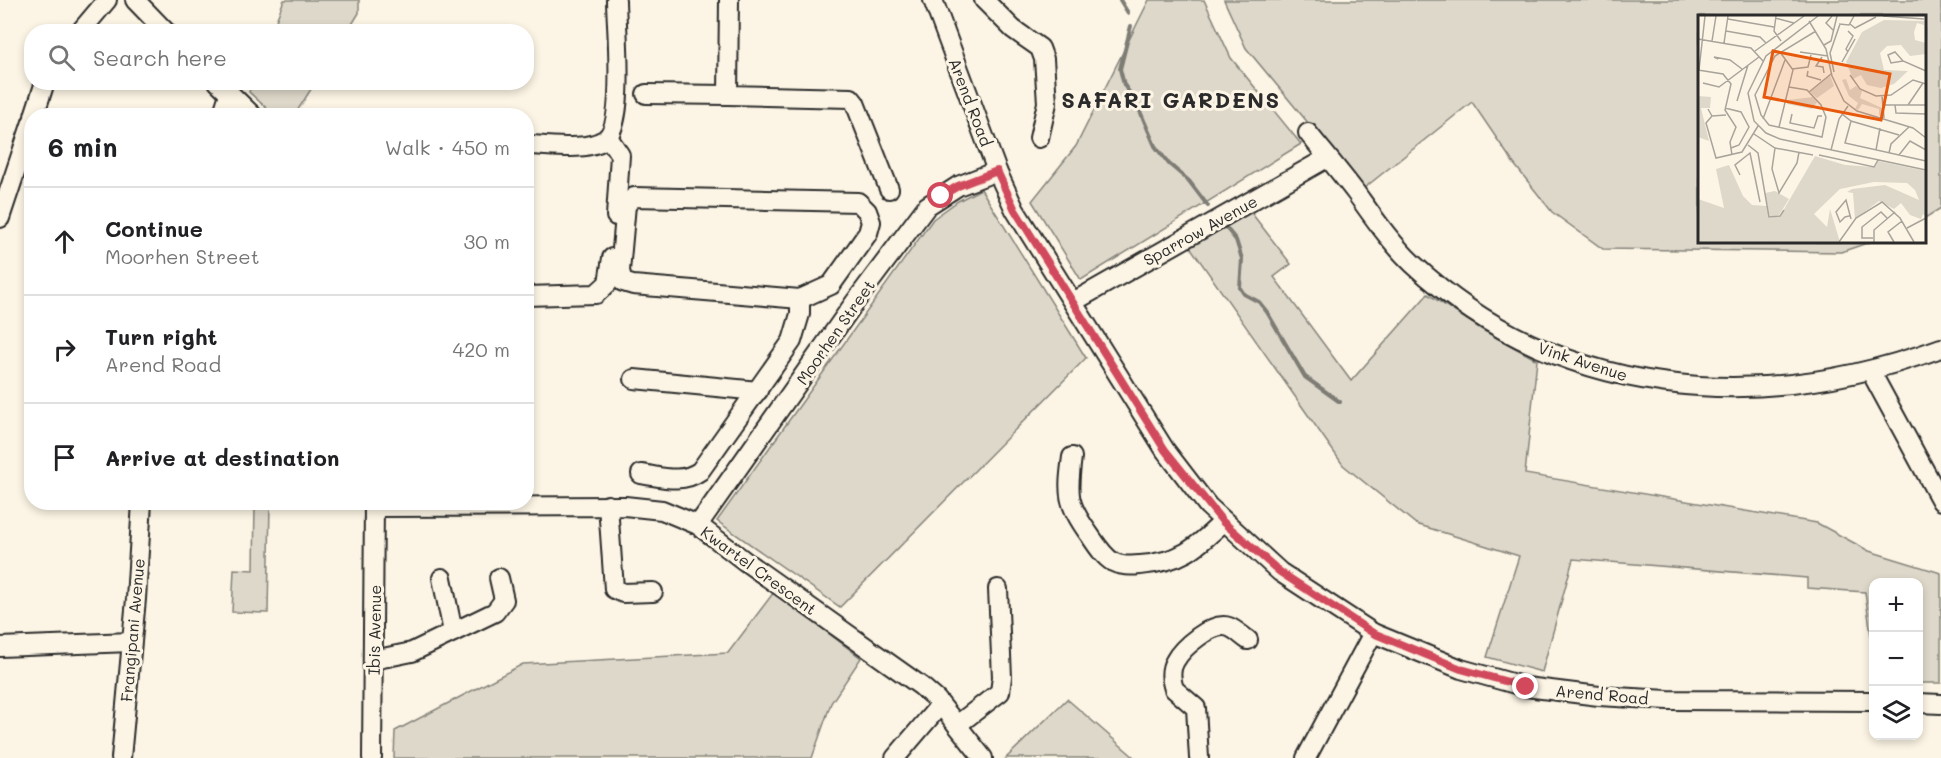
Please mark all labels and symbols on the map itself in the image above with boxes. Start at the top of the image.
inset map [1698,15,1926,243]
street label: Arend Road [945,55,997,149]
district label: SAFARI GARDENS [1061,85,1281,114]
route start [927,182,953,208]
street label: Sparrow Avenue [1139,190,1261,270]
street label: Moorhen Street [791,275,879,389]
street label: Vink Avenue [1536,337,1630,385]
street label: Kwartel Crescent [697,521,821,619]
street label: Frangipani Avenue [115,557,149,703]
street label: Ibis Avenue [363,585,385,675]
route end [1512,673,1538,699]
street label: Arend Road [1555,679,1649,709]

